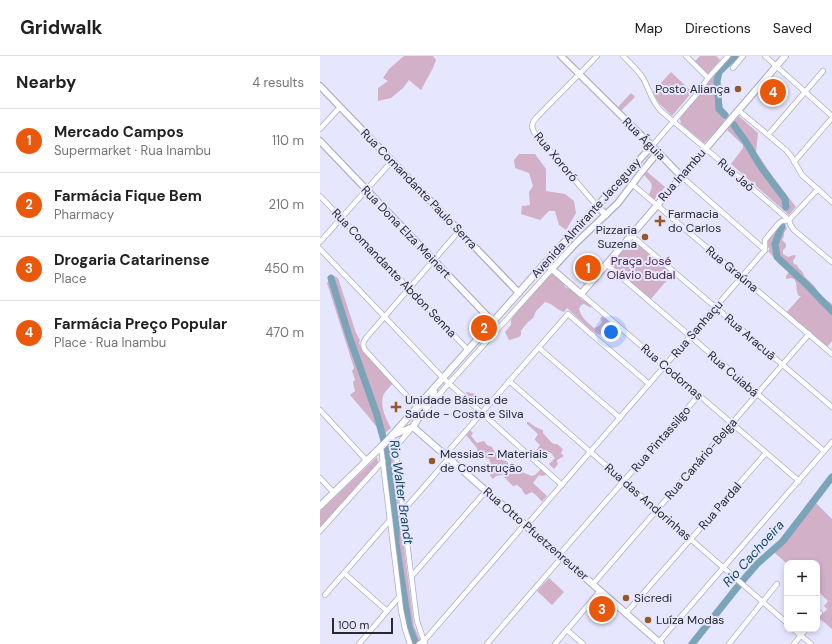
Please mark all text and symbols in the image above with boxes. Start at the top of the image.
text: Gridwalk [20,15,102,40]
text: Map [635,19,663,37]
text: Directions [685,19,751,37]
text: Saved [773,19,812,37]
text: Nearby [16,71,76,93]
text: 4 results [252,74,304,91]
pin: 4 [760,77,786,107]
place label: Posto Aliança [655,81,730,97]
marker: Posto Aliança [733,84,743,94]
street label: Rua Águia [619,114,669,164]
text: Mercado Campos [54,122,184,142]
street label: Rua Comandante Paulo Serra [357,125,481,253]
street label: Rua Xororó [530,129,582,185]
text: 1 [27,132,31,149]
text: 110 m [272,132,304,149]
text: Supermarket · Rua Inambu [54,142,211,159]
street label: Rua Inambu [655,145,709,205]
street label: Avenida Almirante Jaceguay [528,154,645,282]
street label: Rua Jaó [714,155,758,195]
street label: Rua Dona Elza Meinert [358,182,455,282]
text: Farmácia Fique Bem [54,186,202,206]
text: 2 [25,196,33,213]
text: 210 m [269,196,304,213]
street label: Rua Comandante Abdon Senna [328,205,460,341]
text: Pharmacy [54,206,114,223]
place label: Farmacia do Carlos [668,206,721,236]
marker: Farmacia do Carlos [655,216,665,226]
place label: Pizzaria Suzena [596,222,637,252]
marker: Pizzaria Suzena [640,232,650,242]
street label: Rua Graúna [702,242,762,296]
text: Drogaria Catarinense [54,250,209,270]
pin: 1 [575,253,601,283]
park label: Praça José Olávio Budal [607,253,675,283]
text: 3 [25,260,33,277]
text: 450 m [264,260,304,277]
text: Place [54,270,86,287]
street label: Rua Sanhaçu [668,297,726,361]
street label: Rua Aracuã [721,310,779,364]
pin: 2 [471,313,497,343]
text: Farmácia Preço Popular [54,314,227,334]
your location [601,322,621,342]
text: 4 [25,324,33,341]
text: 470 m [265,324,304,341]
text: Place · Rua Inambu [54,334,166,351]
street label: Rua Codornas [637,340,707,404]
street label: Rua Cuiabá [704,347,762,401]
place label: Unidade Básica de Saúde - Costa e Silva [405,392,524,422]
marker: Unidade Básica de Saúde - Costa e Silva [390,401,402,413]
street label: Rua Pintassilgo [628,402,694,476]
street label: Rua Canário-Belga [661,415,741,503]
water label: Rio Walter Brandt [386,439,417,547]
place label: Messias - Materiais de Construção [440,446,548,476]
marker: Messias - Materiais de Construção [427,456,437,466]
street label: Rua das Andorinhas [601,460,695,544]
street label: Rua Pardal [695,479,745,533]
street label: Rua Otto Pfuetzenreuter [480,484,592,585]
water label: Rio Cachoeira [719,516,788,590]
map controls [784,560,820,632]
button: + [784,560,820,596]
place label: Sicredi [634,590,672,606]
marker: Sicredi [621,593,631,603]
pin: 3 [589,594,615,624]
button: − [784,596,820,632]
place label: Luíza Modas [656,612,724,628]
marker: Luíza Modas [643,615,653,625]
scale bar [332,616,393,635]
text: 100 m [338,618,369,632]

